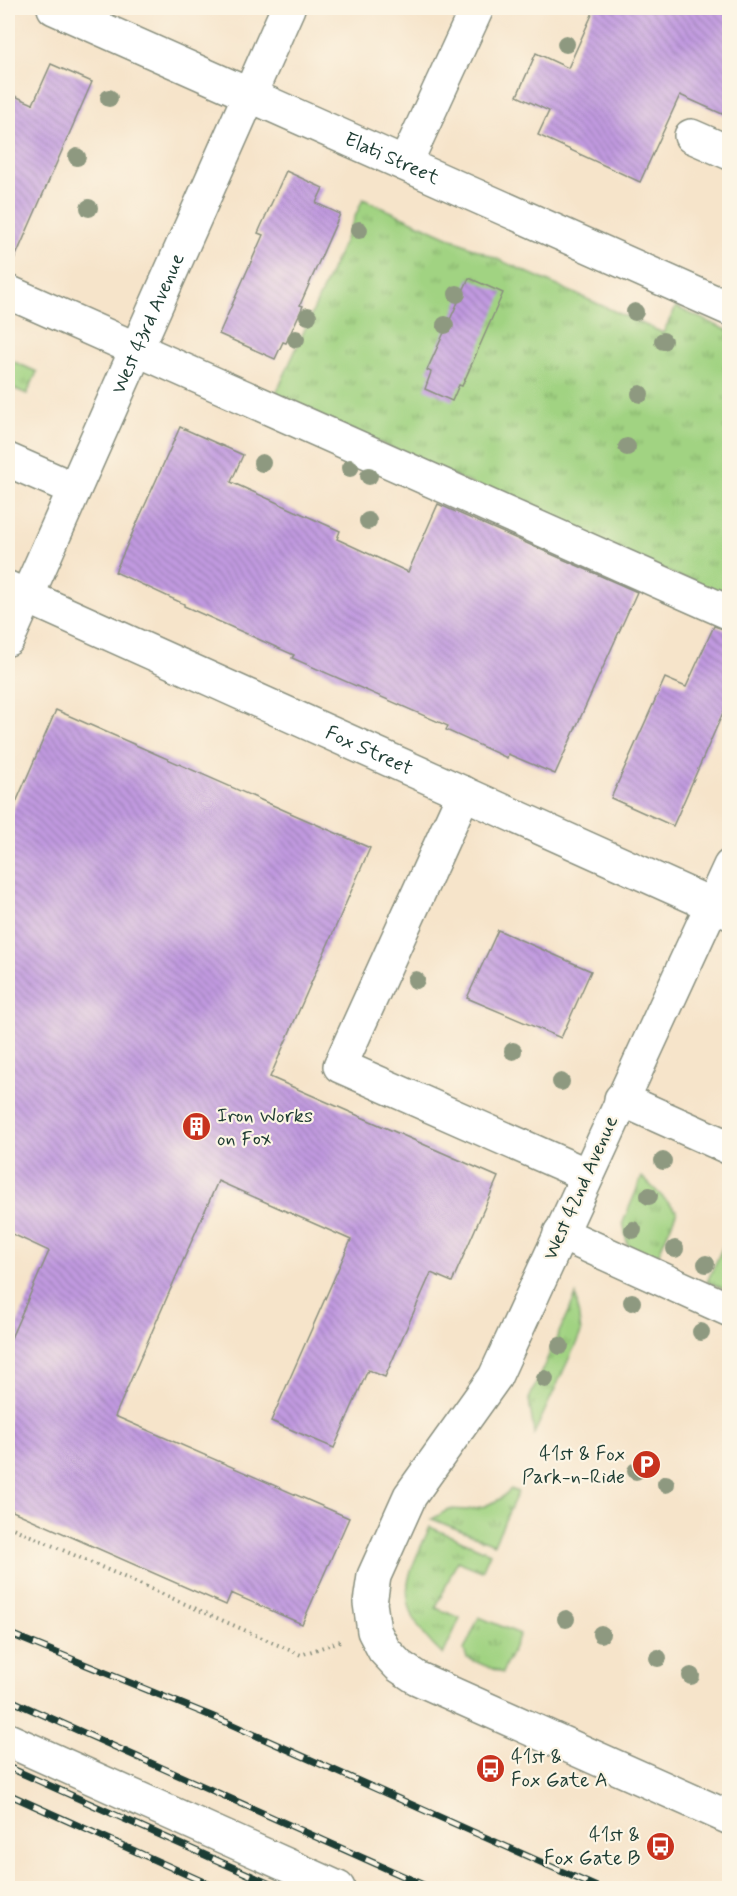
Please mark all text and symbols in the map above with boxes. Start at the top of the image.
street label: Elati Street [340,126,444,192]
street label: West 43rd Avenue [105,249,191,398]
street label: Fox Street [321,719,417,782]
place label: Iron Works on Fox [217,1103,313,1153]
building icon: Iron Works on Fox [180,1111,212,1143]
street label: West 42nd Avenue [537,1111,625,1265]
place label: 41st & Fox Park-n-Ride [522,1441,625,1491]
parking icon: 41st & Fox Park-n-Ride [630,1449,662,1481]
place label: 41st & Fox Gate A [511,1744,608,1794]
bus stop icon: 41st & Fox Gate A [474,1753,506,1785]
place label: 41st & Fox Gate B [544,1822,640,1872]
bus stop icon: 41st & Fox Gate B [645,1831,677,1863]

